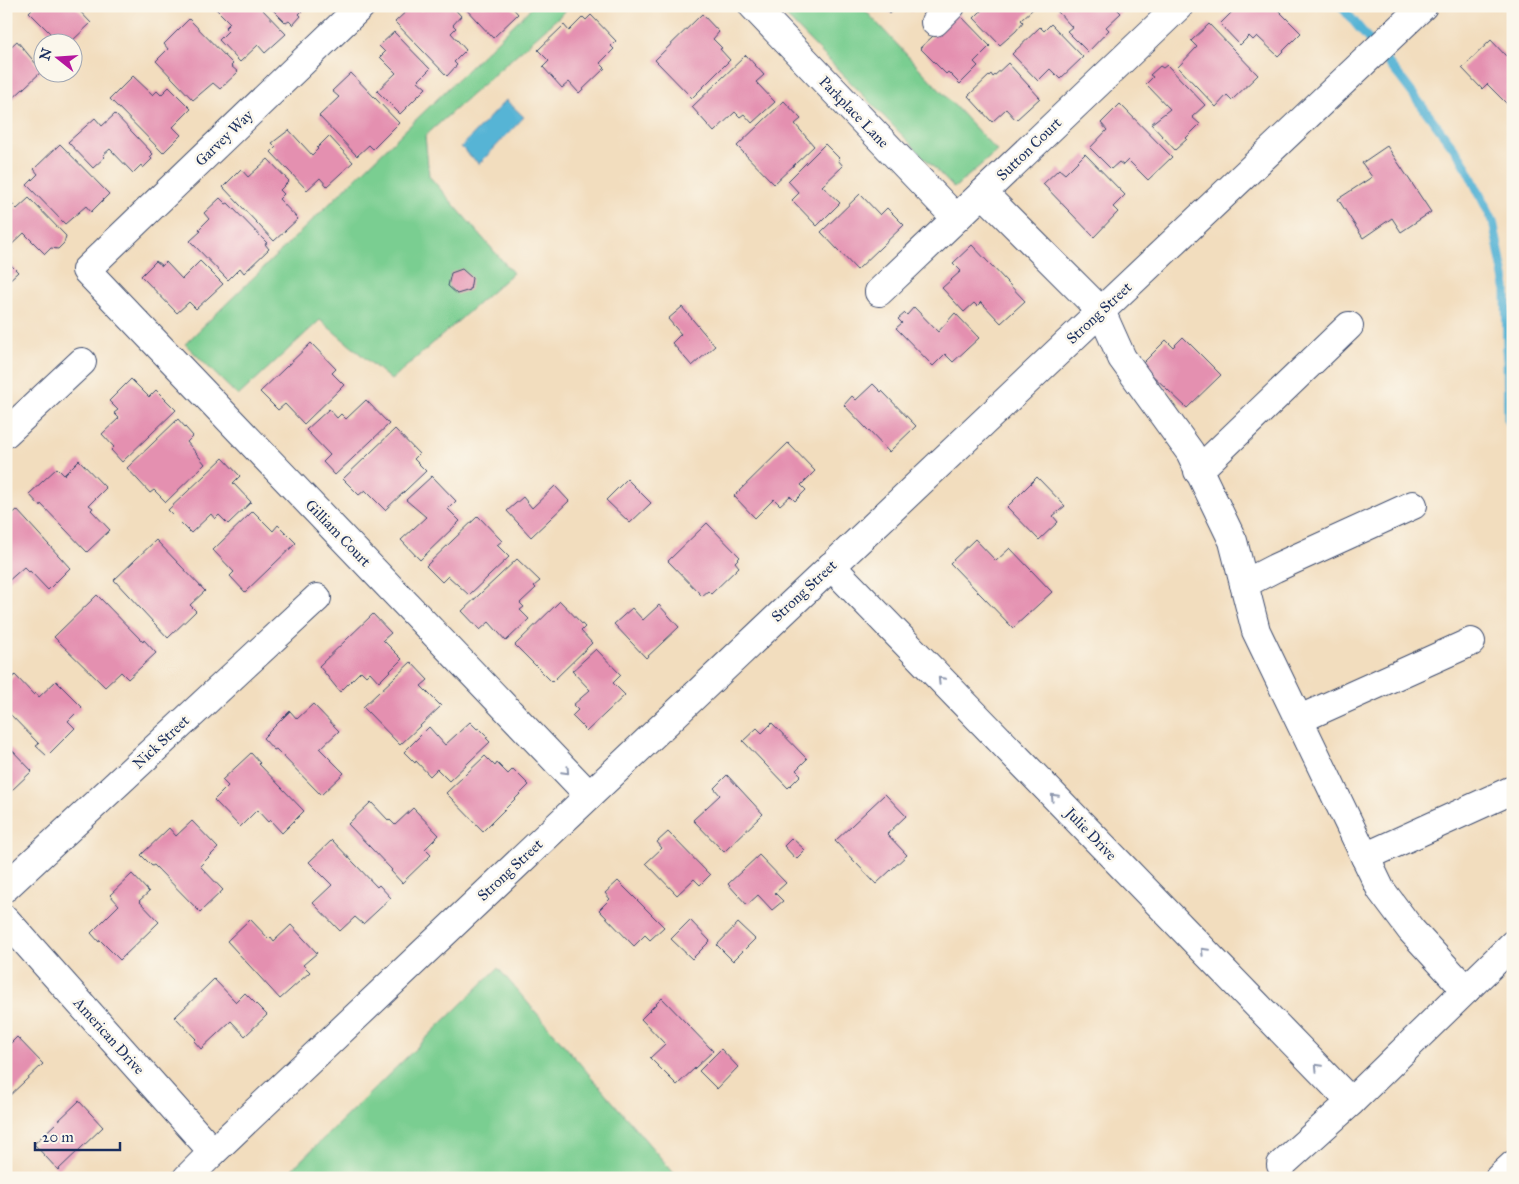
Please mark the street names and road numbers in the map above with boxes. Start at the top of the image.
street label: Parkplace Lane [815,72,893,152]
street label: Garvey Way [191,105,257,170]
street label: Sutton Court [993,113,1066,184]
street label: Strong Street [1063,278,1136,348]
street label: Gilliam Court [302,496,375,571]
street label: Strong Street [768,556,841,626]
street label: Nick Street [129,711,193,773]
street label: Julie Drive [1059,803,1120,865]
street label: Strong Street [474,835,547,905]
street label: American Drive [69,993,148,1078]

